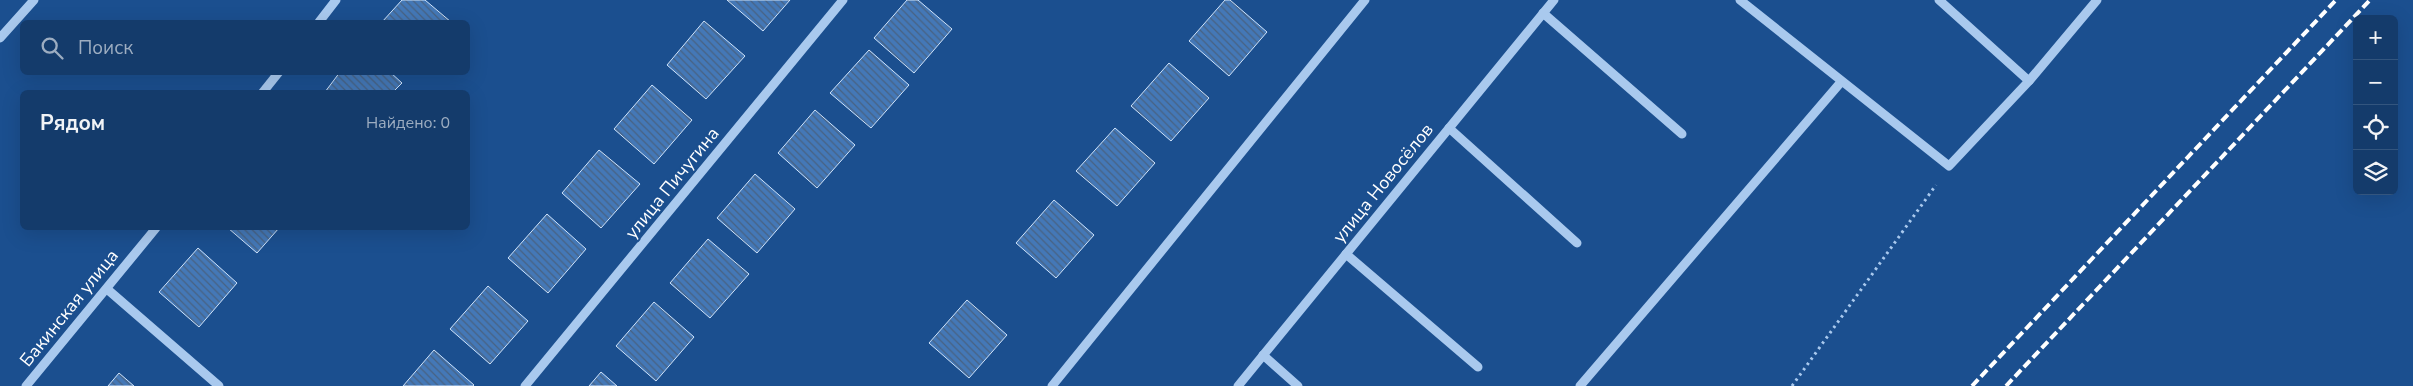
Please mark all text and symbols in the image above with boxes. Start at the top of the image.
map controls [2353,15,2398,195]
button: + [2353,15,2398,60]
search box [20,20,470,75]
icon: search [38,34,66,62]
text: Поиск [78,35,133,61]
button: − [2353,60,2398,105]
button: locate [2353,105,2398,150]
text: Рядом [40,109,105,137]
text: Найдено: 0 [366,112,450,134]
street label: улица Новосёлов [1327,118,1439,248]
street label: улица Пичугина [620,122,724,244]
button: layers [2353,150,2398,195]
street label: Бакинская улица [14,244,124,372]

